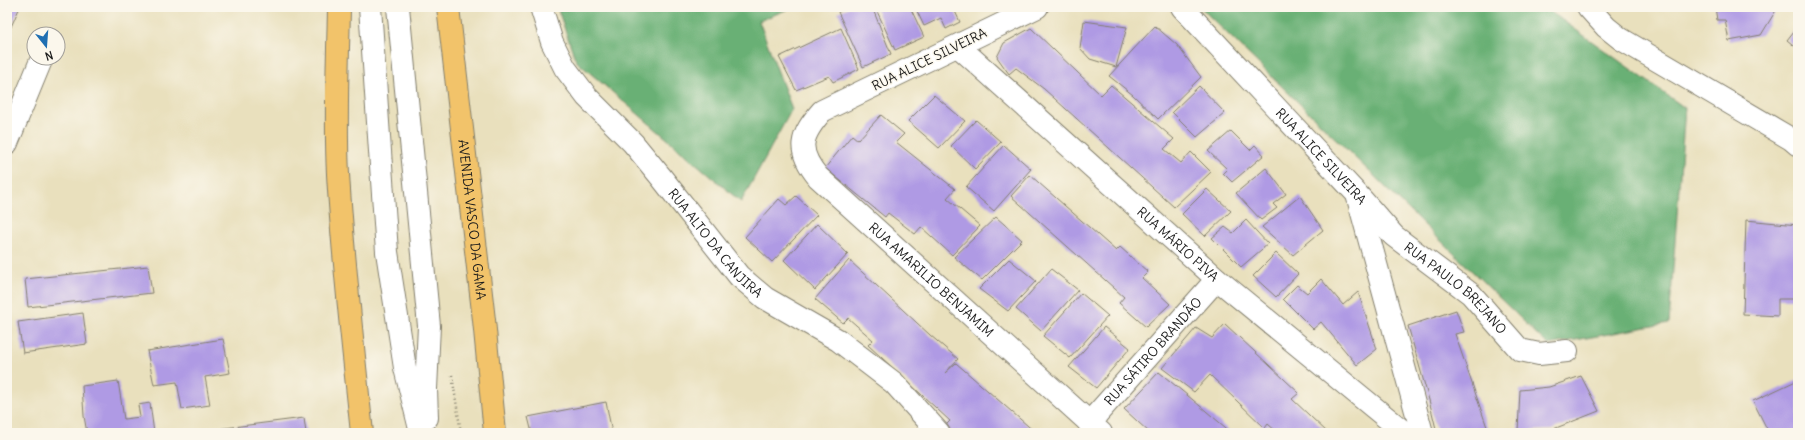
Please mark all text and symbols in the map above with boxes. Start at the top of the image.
street label: RUA ALICE SILVEIRA [869,24,989,95]
north arrow [26,26,66,66]
text: N [43,48,55,63]
street label: RUA ALICE SILVEIRA [1272,105,1370,208]
street label: AVENIDA VASCO DA GAMA [454,139,490,301]
street label: RUA ALTO DA CANJIRA [664,185,766,301]
street label: RUA MÁRIO PIVA [1133,203,1222,285]
street label: RUA AMARILIO BENJAMIM [865,219,997,341]
street label: RUA PAULO BREJANO [1401,239,1510,338]
street label: RUA SÁTIRO BRANDÃO [1101,294,1206,409]

